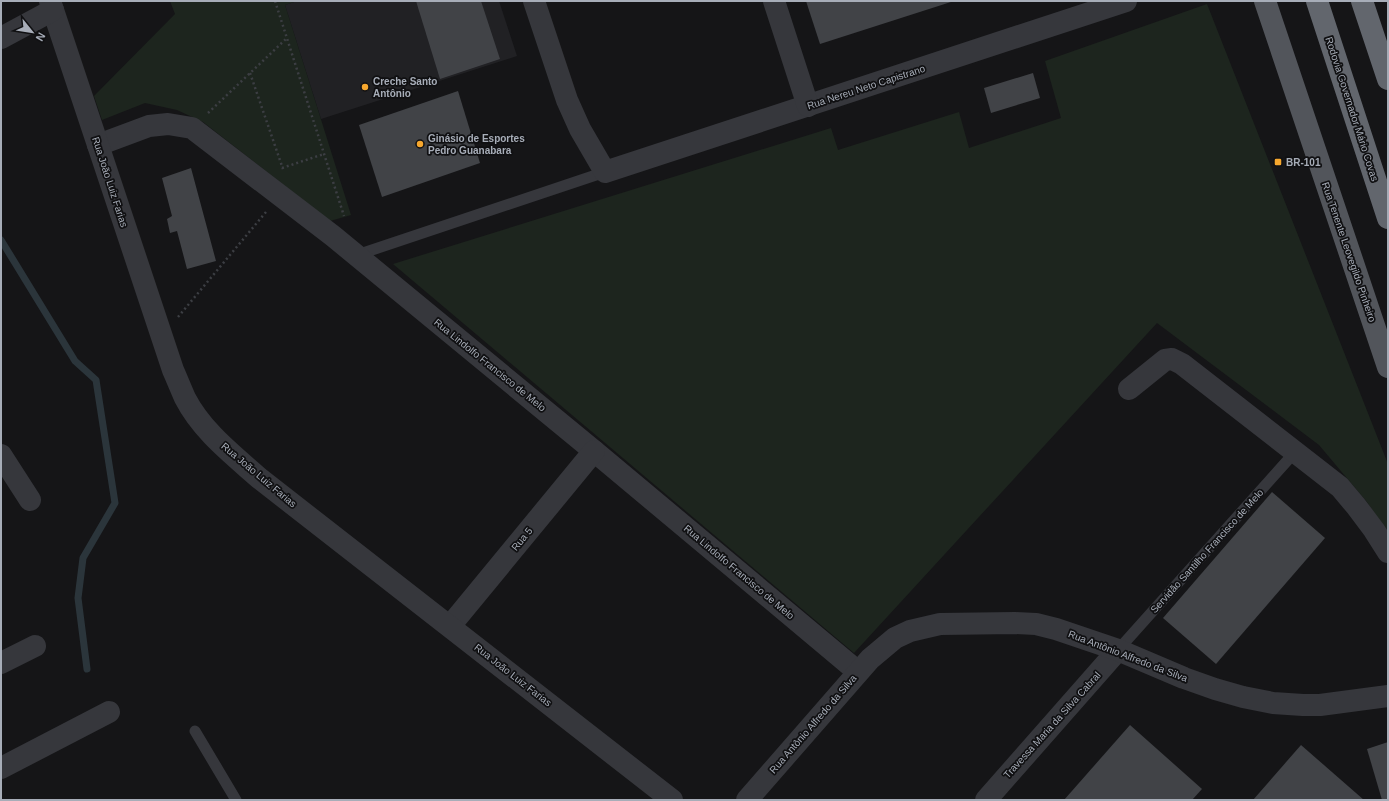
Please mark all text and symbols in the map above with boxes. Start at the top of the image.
north arrow [12,12,52,52]
text: N [33,31,48,43]
street label: Rodovia Governador Mário Covas [1323,35,1381,183]
street label: Rua Nereu Neto Capistrano [806,63,927,111]
place label: Creche Santo Antônio [373,76,437,99]
marker: Creche Santo Antônio [360,82,370,92]
place label: Ginásio de Esportes Pedro Guanabara [428,133,525,156]
street label: Rua João Luiz Farias [90,135,130,229]
marker: Ginásio de Esportes Pedro Guanabara [415,139,425,149]
marker: BR-101 [1273,157,1283,167]
place label: BR-101 [1286,157,1321,168]
street label: Rua Tenente Leovegildo Pinheiro [1320,181,1378,324]
street label: Rua Lindolfo Francisco de Melo [432,316,548,414]
street label: Rua João Luiz Farias [219,440,299,510]
street label: Servidão Santilho Francisco de Melo [1148,486,1266,615]
street label: Rua Lindolfo Francisco de Melo [682,523,797,622]
street label: Rua 5 [509,525,535,553]
street label: Rua Antônio Alfredo da Silva [1067,628,1190,684]
street label: Rua João Luiz Farias [472,642,554,708]
street label: Travessa Maria da Silva Cabral [1001,670,1103,780]
street label: Rua Antônio Alfredo da Silva [767,672,859,775]

